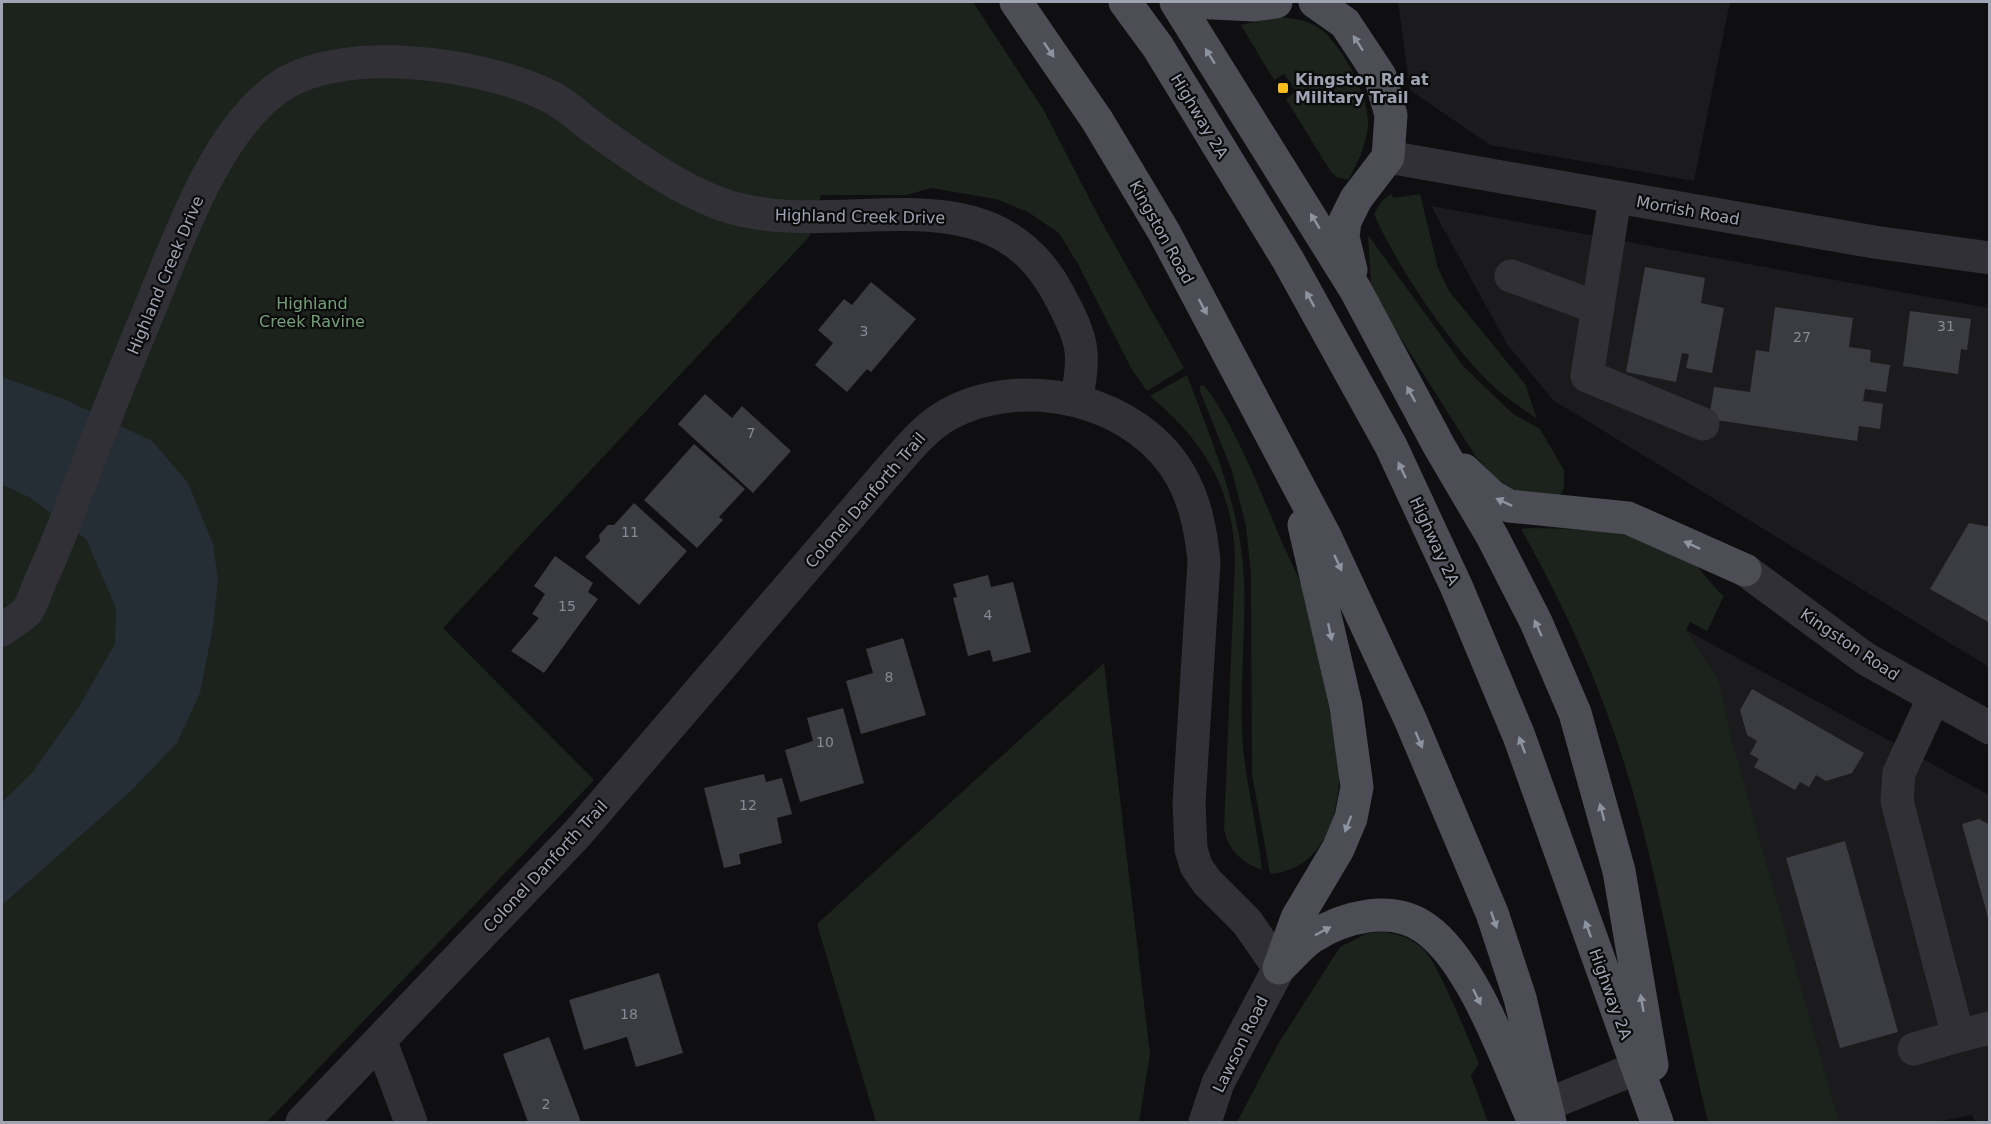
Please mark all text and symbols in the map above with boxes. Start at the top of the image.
one-way arrow [1353,35,1364,51]
one-way arrow [1043,41,1055,57]
one-way arrow [1204,49,1216,65]
place label: Kingston Rd at Military Trail [1295,70,1429,107]
street label: Highway 2A [1167,71,1232,162]
marker: Kingston Rd at Military Trail [1276,81,1290,95]
street label: Kingston Road [1125,177,1198,287]
street label: Morrish Road [1635,192,1741,229]
street label: Highland Creek Drive [123,193,208,357]
street label: Highland Creek Drive [775,206,945,227]
one-way arrow [1309,213,1320,229]
one-way arrow [1305,290,1315,307]
park label: Highland Creek Ravine [259,294,365,331]
one-way arrow [1198,299,1208,316]
house number: 31 [1937,318,1955,334]
house number: 3 [860,323,868,339]
house number: 27 [1793,329,1811,345]
one-way arrow [1406,386,1416,403]
house number: 7 [747,425,755,441]
street label: Colonel Danforth Trail [801,429,929,572]
one-way arrow [1398,462,1407,479]
street label: Highway 2A [1406,494,1463,588]
one-way arrow [1496,498,1513,507]
house number: 11 [621,524,639,540]
one-way arrow [1684,541,1701,550]
one-way arrow [1333,554,1342,571]
house number: 15 [558,598,576,614]
street label: Kingston Road [1797,604,1903,684]
house number: 4 [984,607,993,623]
one-way arrow [1534,620,1543,637]
one-way arrow [1326,623,1335,642]
house number: 8 [885,669,893,685]
one-way arrow [1414,731,1424,749]
house number: 10 [816,734,834,750]
one-way arrow [1517,736,1527,754]
street label: Colonel Danforth Trail [479,797,611,936]
house number: 12 [739,797,757,813]
one-way arrow [1597,803,1607,821]
one-way arrow [1343,815,1353,833]
one-way arrow [1490,911,1500,929]
one-way arrow [1582,920,1592,938]
one-way arrow [1315,926,1332,936]
street label: Highway 2A [1585,946,1636,1042]
one-way arrow [1472,989,1481,1006]
street label: Lawson Road [1209,993,1272,1096]
one-way arrow [1637,993,1646,1012]
house number: 18 [620,1006,638,1022]
house number: 2 [542,1096,550,1112]

